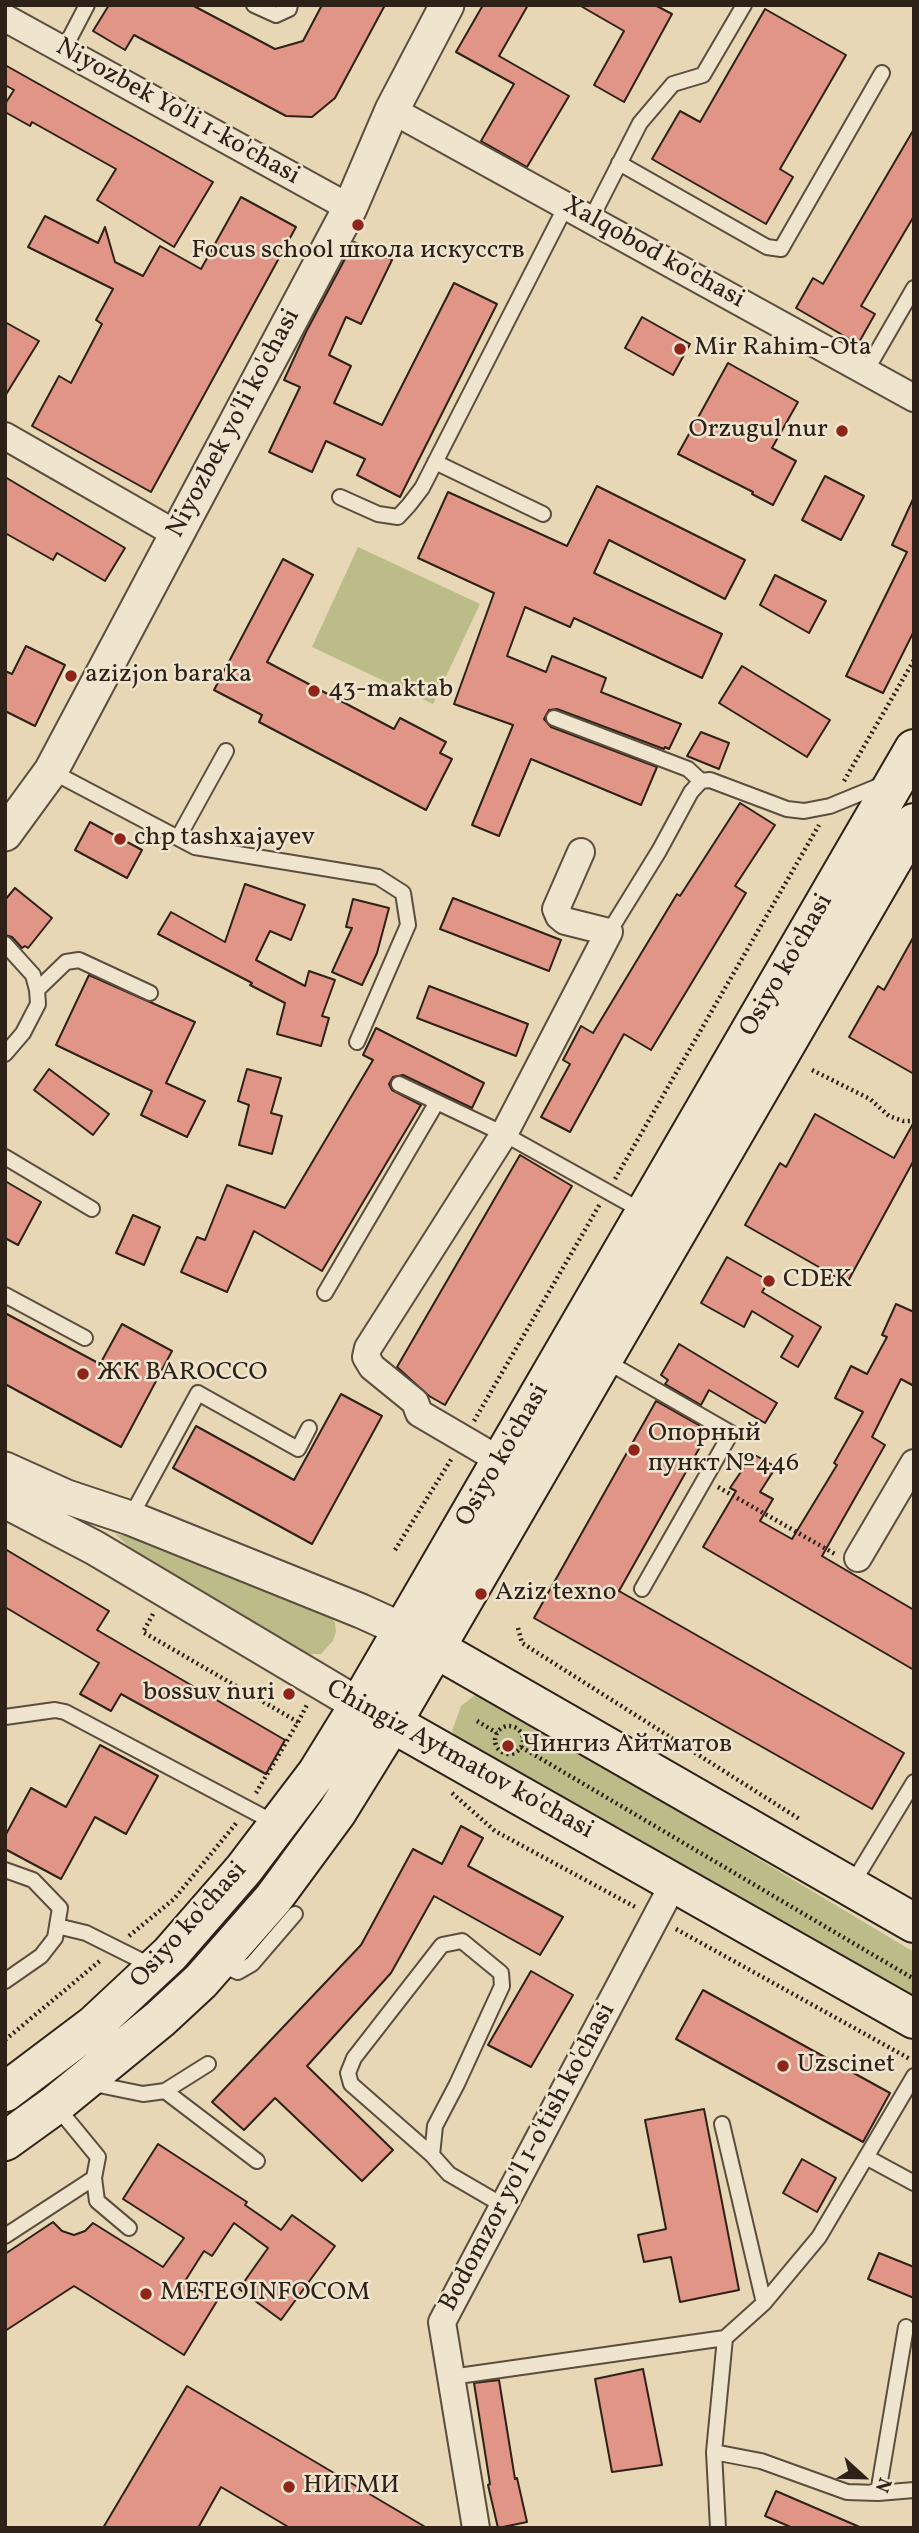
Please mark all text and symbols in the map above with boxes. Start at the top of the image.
street label: Niyozbek Yo'li 1-ko'chasi [49,33,305,193]
street label: Xalqobod ko'chasi [557,191,749,317]
marker: Focus school школа искусств [350,217,366,233]
place label: Focus school школа искусств [191,236,525,268]
street label: Niyozbek yo'li ko'chasi [161,304,309,544]
place label: Mir Rahim-Ota [694,333,872,365]
marker: Mir Rahim-Ota [672,341,688,357]
place label: Orzugul nur [688,415,828,447]
marker: Orzugul nur [834,423,850,439]
place label: azizjon baraka [85,660,252,692]
marker: azizjon baraka [63,668,79,684]
place label: 43-maktab [328,675,453,707]
marker: 43-maktab [306,683,322,699]
place label: chp tashxajayev [134,823,315,855]
marker: chp tashxajayev [112,831,128,847]
street label: Osiyo ko'chasi [735,889,841,1043]
place label: CDEK [783,1265,852,1297]
marker: CDEK [761,1273,777,1289]
place label: ЖК BAROCCO [97,1358,268,1390]
marker: ЖК BAROCCO [75,1366,91,1382]
street label: Osiyo ko'chasi [451,1379,557,1533]
place label: Опорный пункт №446 [648,1419,799,1480]
marker: Опорный пункт №446 [626,1442,642,1458]
place label: Aziz texno [495,1578,616,1610]
marker: Aziz texno [473,1586,489,1602]
street label: Chingiz Aytmatov ko'chasi [320,1674,598,1848]
place label: bossuv nuri [143,1678,275,1710]
marker: bossuv nuri [281,1686,297,1702]
place label: Чингиз Айтматов [522,1730,732,1762]
marker: Чингиз Айтматов [500,1738,516,1754]
street label: Osiyo ko'chasi [125,1856,255,1996]
street label: Bodomzor yo'l 1-o'tish ko'chasi [434,1999,624,2317]
place label: Uzscinet [797,2050,895,2082]
marker: Uzscinet [775,2058,791,2074]
place label: METEOINFOCOM [160,2278,370,2310]
marker: METEOINFOCOM [138,2286,154,2302]
north arrow [828,2442,898,2512]
place label: НИГМИ [303,2471,399,2503]
text: N [868,2474,897,2496]
marker: НИГМИ [281,2479,297,2495]

